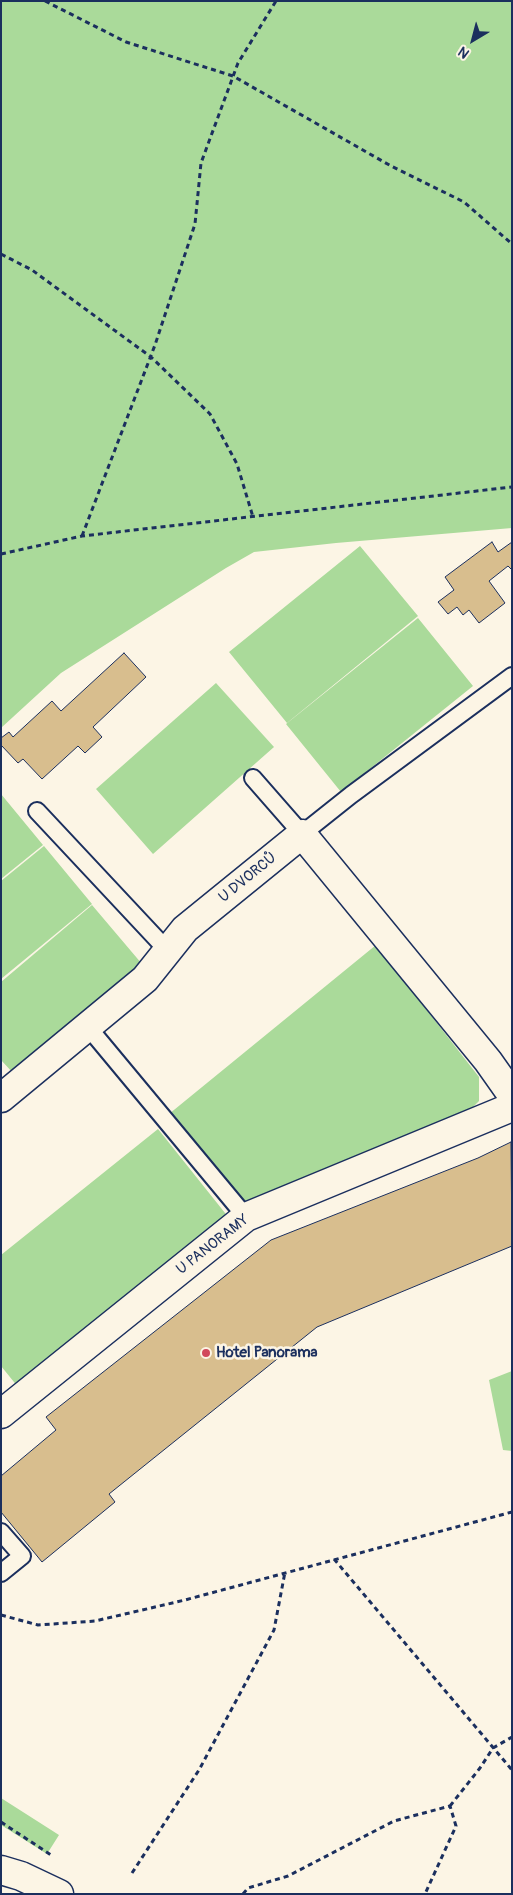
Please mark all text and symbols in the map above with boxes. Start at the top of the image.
north arrow [448,15,498,65]
text: N [455,43,473,62]
street label: U DVORCŮ [215,849,281,907]
street label: U PANORAMY [173,1211,253,1279]
place label: Hotel Panorama [216,1344,317,1362]
marker: Hotel Panorama [200,1347,212,1359]

